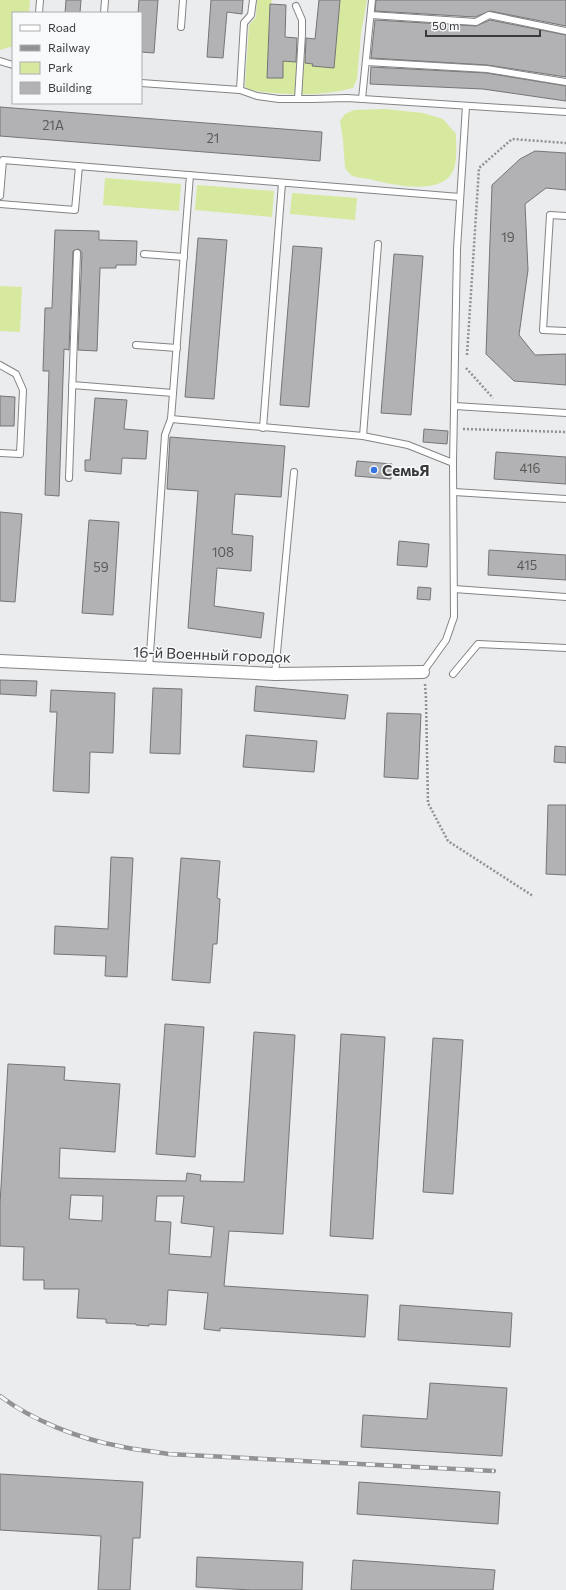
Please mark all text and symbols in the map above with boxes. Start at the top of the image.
legend [12,12,142,104]
scale bar [426,12,540,38]
text: 50 m [432,18,460,32]
text: Road [48,20,76,34]
text: Railway [48,40,90,54]
text: Park [48,60,74,74]
text: Building [48,80,92,94]
house number: 21А [42,117,64,133]
house number: 21 [207,130,219,146]
house number: 19 [501,229,515,245]
house number: 416 [520,460,541,476]
place label: СемьЯ [382,461,430,479]
marker: СемьЯ [369,465,379,475]
house number: 108 [212,544,234,560]
house number: 415 [517,557,537,573]
house number: 59 [93,559,109,575]
street label: 16-й Военный городок [133,642,291,666]

